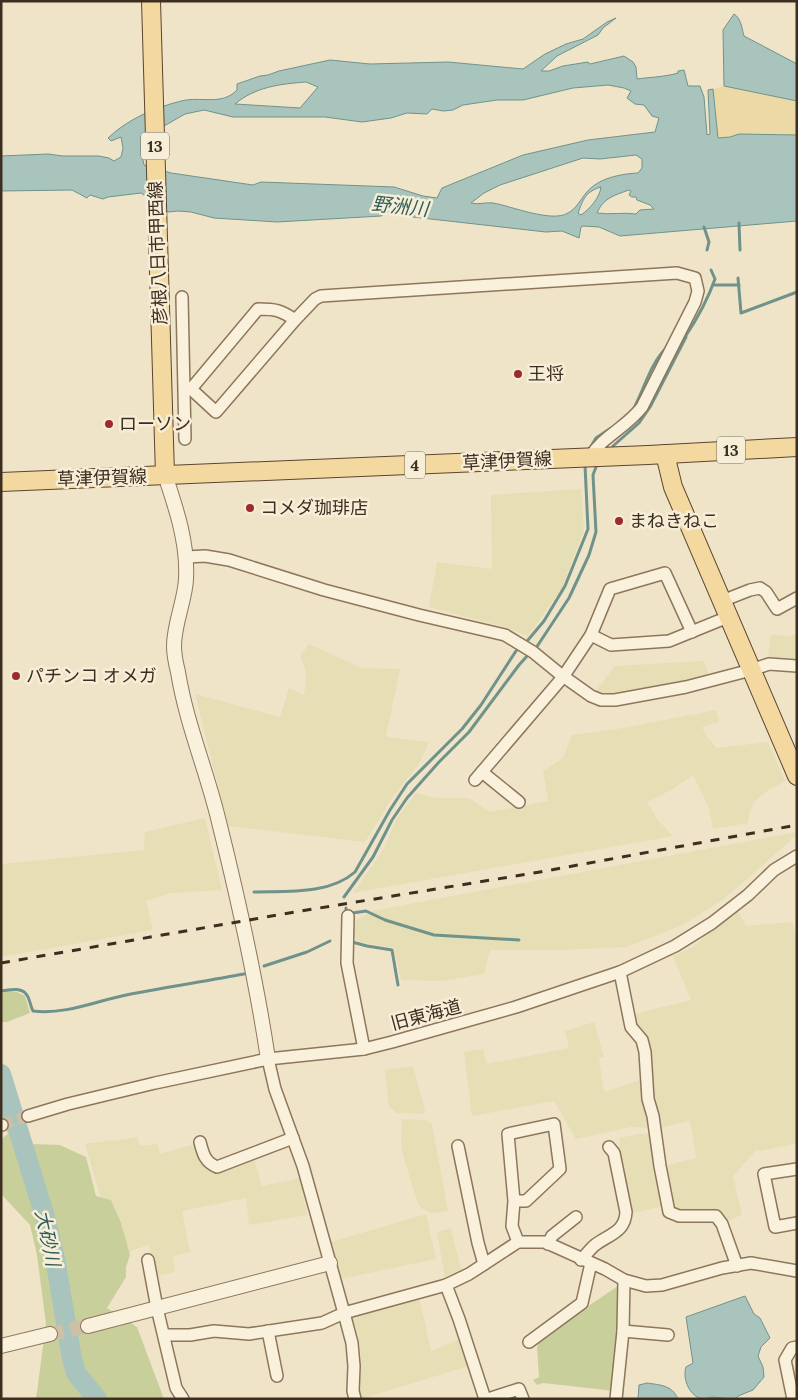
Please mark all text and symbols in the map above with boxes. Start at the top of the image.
road number: 13 [141,132,169,160]
street label: 彦根八日市甲西線 [143,181,172,325]
water label: 野洲川 [370,191,432,221]
place label: 王将 [528,362,564,385]
marker: 王将 [512,368,524,380]
place label: ローソン [119,412,191,435]
marker: ローソン [103,418,115,430]
road number: 13 [717,436,745,464]
street label: 草津伊賀線 [461,447,553,474]
road number: 4 [405,452,425,478]
street label: 草津伊賀線 [57,464,147,491]
place label: コメダ珈琲店 [260,496,368,519]
marker: コメダ珈琲店 [244,502,256,514]
place label: まねきねこ [629,509,719,532]
marker: まねきねこ [613,515,625,527]
place label: パチンコ オメガ [26,664,157,687]
marker: パチンコ オメガ [10,670,22,682]
street label: 旧東海道 [388,994,464,1035]
water label: 大砂川 [30,1208,66,1270]

